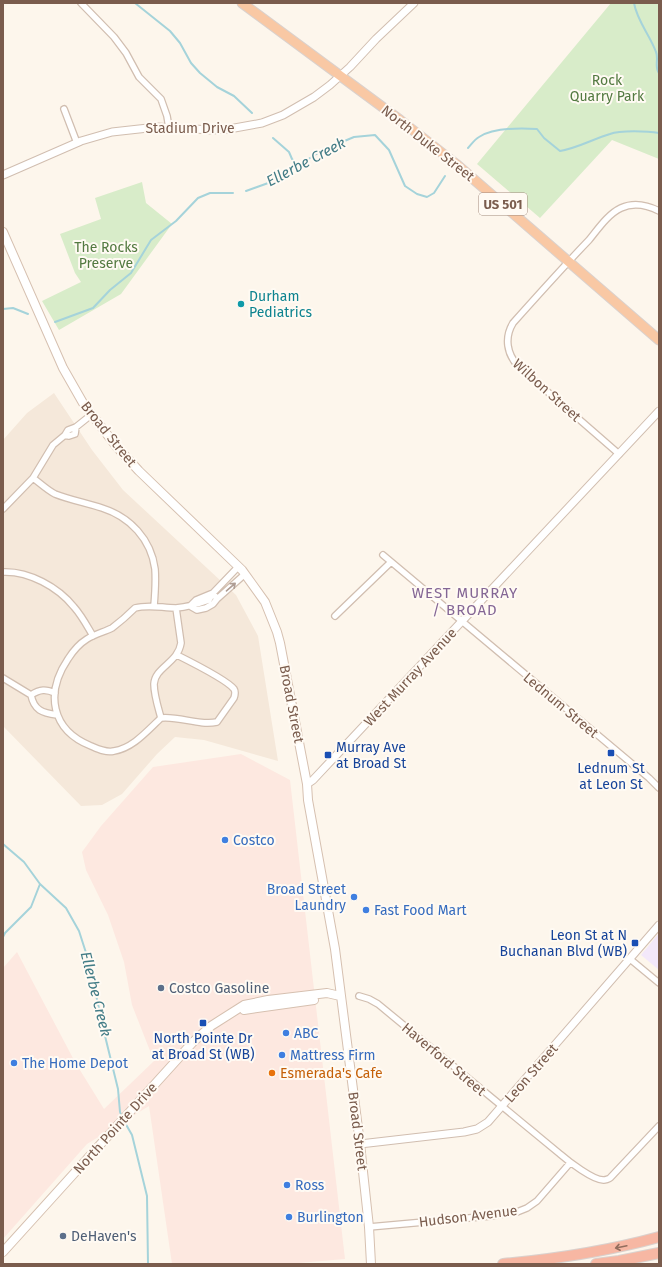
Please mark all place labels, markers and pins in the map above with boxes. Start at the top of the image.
place label: Durham Pediatrics [249,288,312,321]
marker: Durham Pediatrics [236,299,246,309]
place label: Murray Ave at Broad St [336,739,407,772]
marker: Lednum St at Leon St [606,748,616,758]
marker: Murray Ave at Broad St [323,750,333,760]
place label: Lednum St at Leon St [577,760,646,793]
place label: Costco [233,832,275,849]
marker: Costco [220,835,230,845]
place label: Broad Street Laundry [267,881,347,914]
marker: Broad Street Laundry [349,892,359,902]
place label: Fast Food Mart [374,902,468,919]
marker: Fast Food Mart [361,905,371,915]
place label: Leon St at N Buchanan Blvd (WB) [500,927,627,960]
marker: Leon St at N Buchanan Blvd (WB) [630,938,640,948]
place label: Costco Gasoline [169,980,269,997]
marker: Costco Gasoline [156,983,166,993]
marker: North Pointe Dr at Broad St (WB) [198,1018,208,1028]
place label: ABC [294,1025,319,1042]
marker: ABC [281,1028,291,1038]
place label: North Pointe Dr at Broad St (WB) [151,1030,255,1063]
place label: Mattress Firm [290,1047,376,1064]
marker: Mattress Firm [277,1050,287,1060]
place label: The Home Depot [22,1055,129,1072]
marker: The Home Depot [9,1058,19,1068]
place label: Esmerada's Cafe [280,1065,383,1082]
marker: Esmerada's Cafe [267,1068,277,1078]
place label: Ross [295,1177,325,1194]
marker: Ross [282,1180,292,1190]
place label: Burlington [297,1209,364,1226]
marker: Burlington [284,1212,294,1222]
place label: DeHaven's [71,1228,137,1245]
marker: DeHaven's [58,1231,68,1241]

